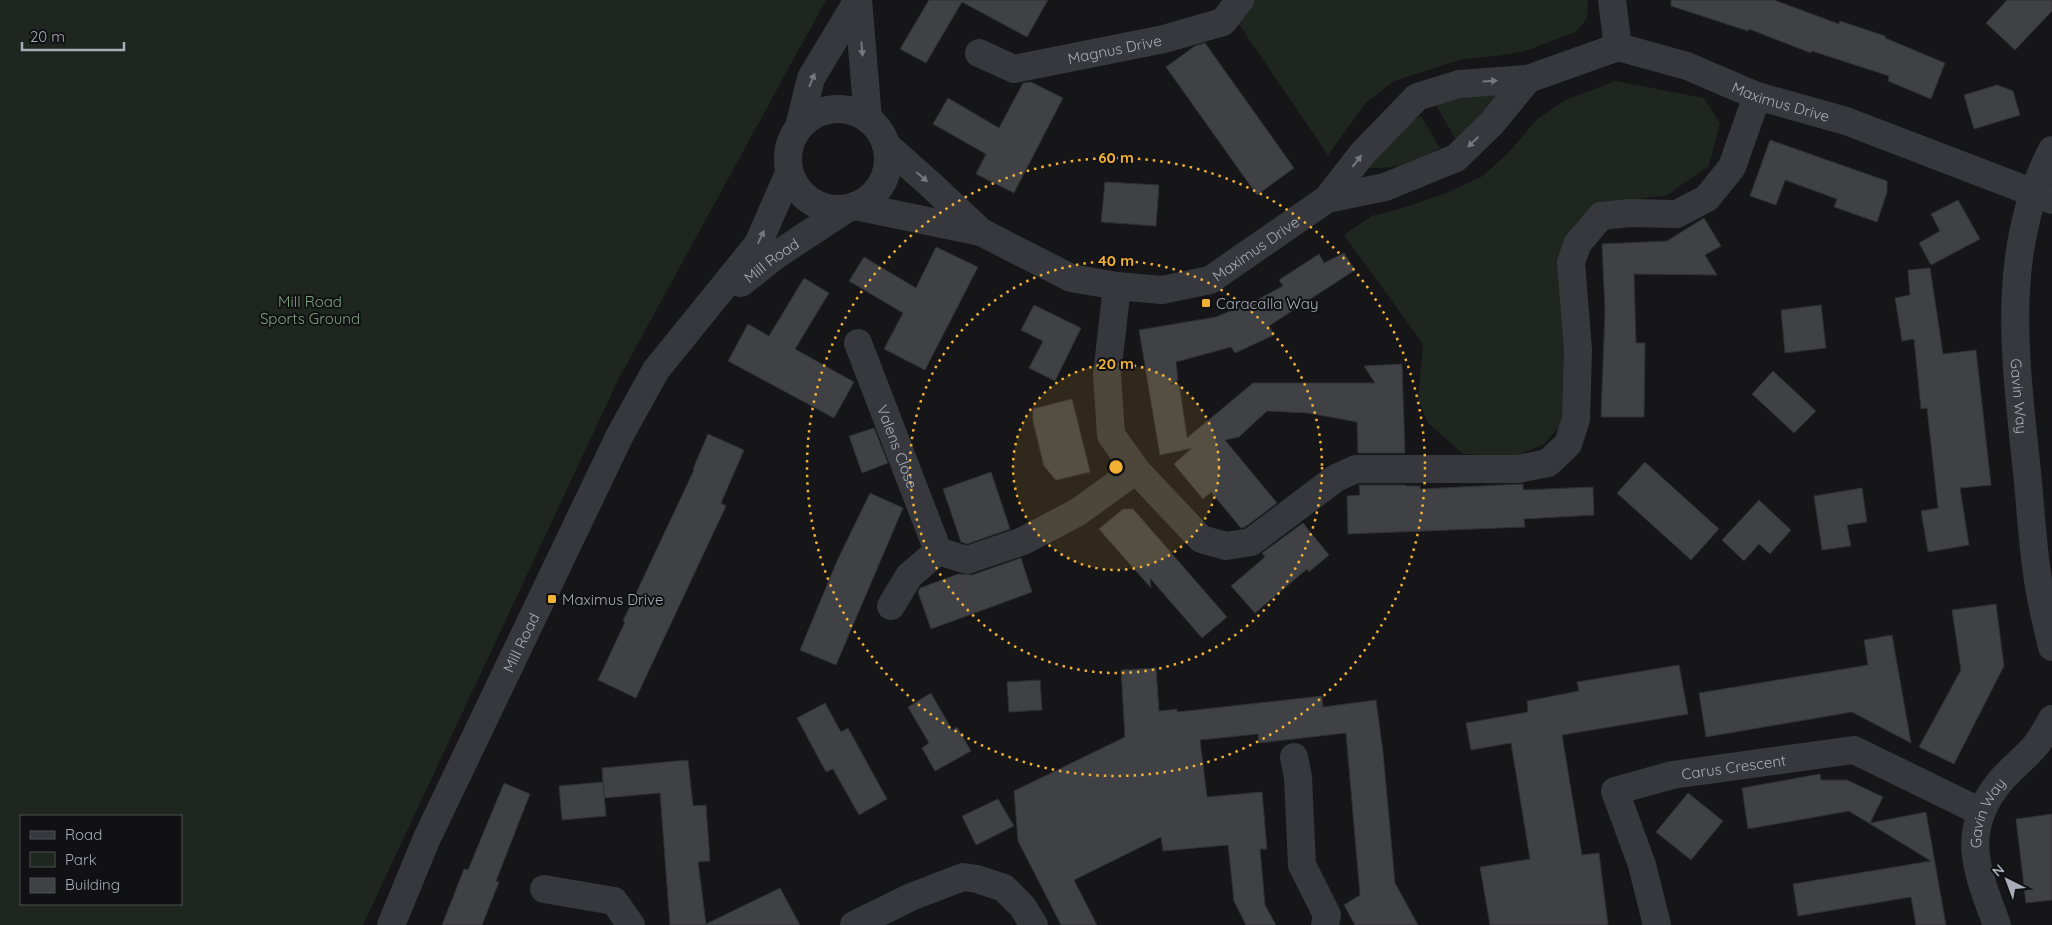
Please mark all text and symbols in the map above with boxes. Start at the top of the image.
scale bar [22,20,125,52]
text: 20 m [30,27,65,46]
street label: Magnus Drive [1066,30,1163,68]
one-way arrow [859,41,867,57]
one-way arrow [808,72,816,87]
one-way arrow [1482,77,1498,85]
street label: Maximus Drive [1729,77,1832,125]
one-way arrow [1467,136,1479,148]
text: 60 m [1098,148,1134,167]
one-way arrow [1351,154,1362,167]
one-way arrow [916,171,928,183]
street label: Maximus Drive [1208,212,1303,285]
one-way arrow [757,230,765,244]
street label: Mill Road [740,233,802,287]
text: 40 m [1098,251,1134,270]
park label: Mill Road Sports Ground [260,292,360,328]
place label: Caracalla Way [1216,294,1318,313]
marker: Caracalla Way [1200,297,1212,309]
text: 20 m [1098,354,1134,373]
street label: Gavin Way [2007,358,2032,435]
street label: Valens Close [873,402,923,491]
centre of rings [1107,458,1125,476]
place label: Maximus Drive [562,590,663,609]
marker: Maximus Drive [546,593,558,605]
street label: Mill Road [498,610,543,675]
street label: Carus Crescent [1680,750,1787,783]
street label: Gavin Way [1966,773,2009,848]
legend [20,815,182,905]
text: Road [65,825,102,844]
text: Park [65,850,97,869]
north arrow [1982,855,2032,905]
text: N [1988,860,2008,880]
text: Building [65,875,120,894]

